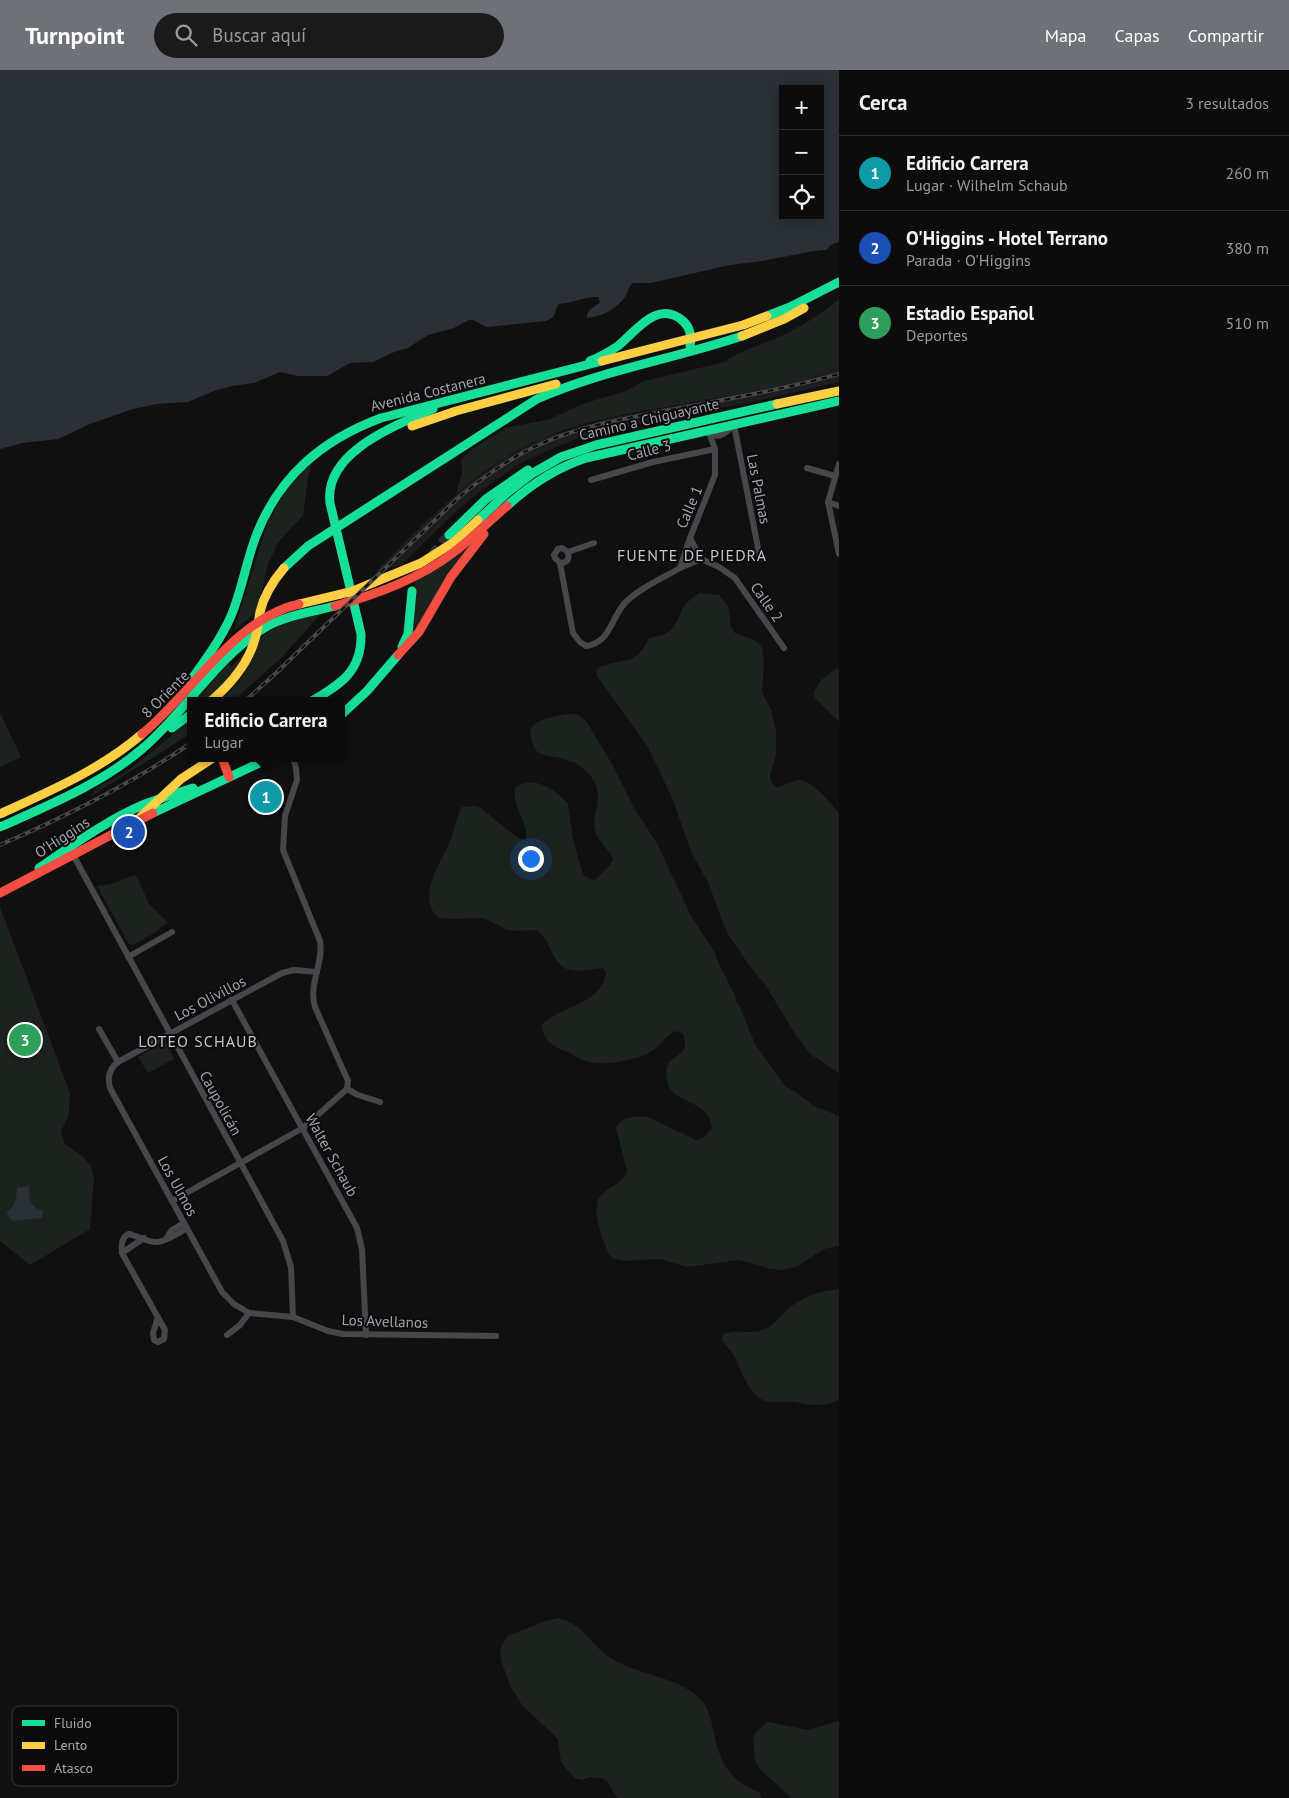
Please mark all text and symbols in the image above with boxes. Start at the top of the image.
search box [154,13,504,58]
text: Turnpoint [25,20,124,51]
icon: search [172,21,200,49]
text: Buscar aquí [212,23,306,47]
text: Mapa [1045,24,1087,47]
text: Capas [1115,24,1160,47]
text: Compartir [1188,24,1264,47]
map controls [779,85,824,220]
button: + [779,85,824,130]
text: Cerca [859,89,908,116]
text: 3 resultados [1185,93,1269,113]
button: − [779,130,824,175]
text: Edificio Carrera [906,151,1029,175]
text: 1 [870,163,880,183]
text: 260 m [1226,163,1269,183]
button: locate [779,175,824,220]
text: Lugar · Wilhelm Schaub [906,175,1068,195]
text: O'Higgins - Hotel Terrano [906,226,1108,250]
text: 2 [870,238,880,258]
text: 380 m [1226,238,1269,258]
text: Parada · O'Higgins [906,250,1031,270]
text: Estadio Español [906,301,1034,325]
text: 3 [870,313,880,333]
text: 510 m [1226,313,1269,333]
text: Deportes [906,325,968,345]
street label: Avenida Costanera [368,369,488,415]
street label: Camino a Chiguayante [577,394,721,444]
street label: Calle 3 [625,435,673,465]
street label: Las Palmas [743,452,775,526]
street label: Calle 1 [672,483,706,531]
district label: FUENTE DE PIEDRA [617,545,767,565]
street label: Calle 2 [747,578,787,626]
street label: 8 Oriente [137,666,193,722]
popup [187,697,345,762]
text: Edificio Carrera [205,708,327,732]
text: Lugar [205,732,243,752]
pin: 1 [250,778,282,816]
street label: O'Higgins [31,812,93,862]
pin: 2 [113,813,145,851]
your location [518,846,544,872]
street label: Los Olivillos [171,971,249,1025]
pin: 3 [9,1021,41,1059]
district label: LOTEO SCHAUB [138,1031,258,1051]
street label: Caupolicán [196,1067,246,1139]
street label: Walter Schaub [301,1110,363,1200]
street label: Los Ulmos [154,1153,202,1219]
street label: Los Avellanos [341,1310,429,1332]
legend [12,1706,178,1786]
text: Fluido [54,1714,92,1732]
text: Lento [54,1736,87,1754]
text: Atasco [54,1759,93,1777]

